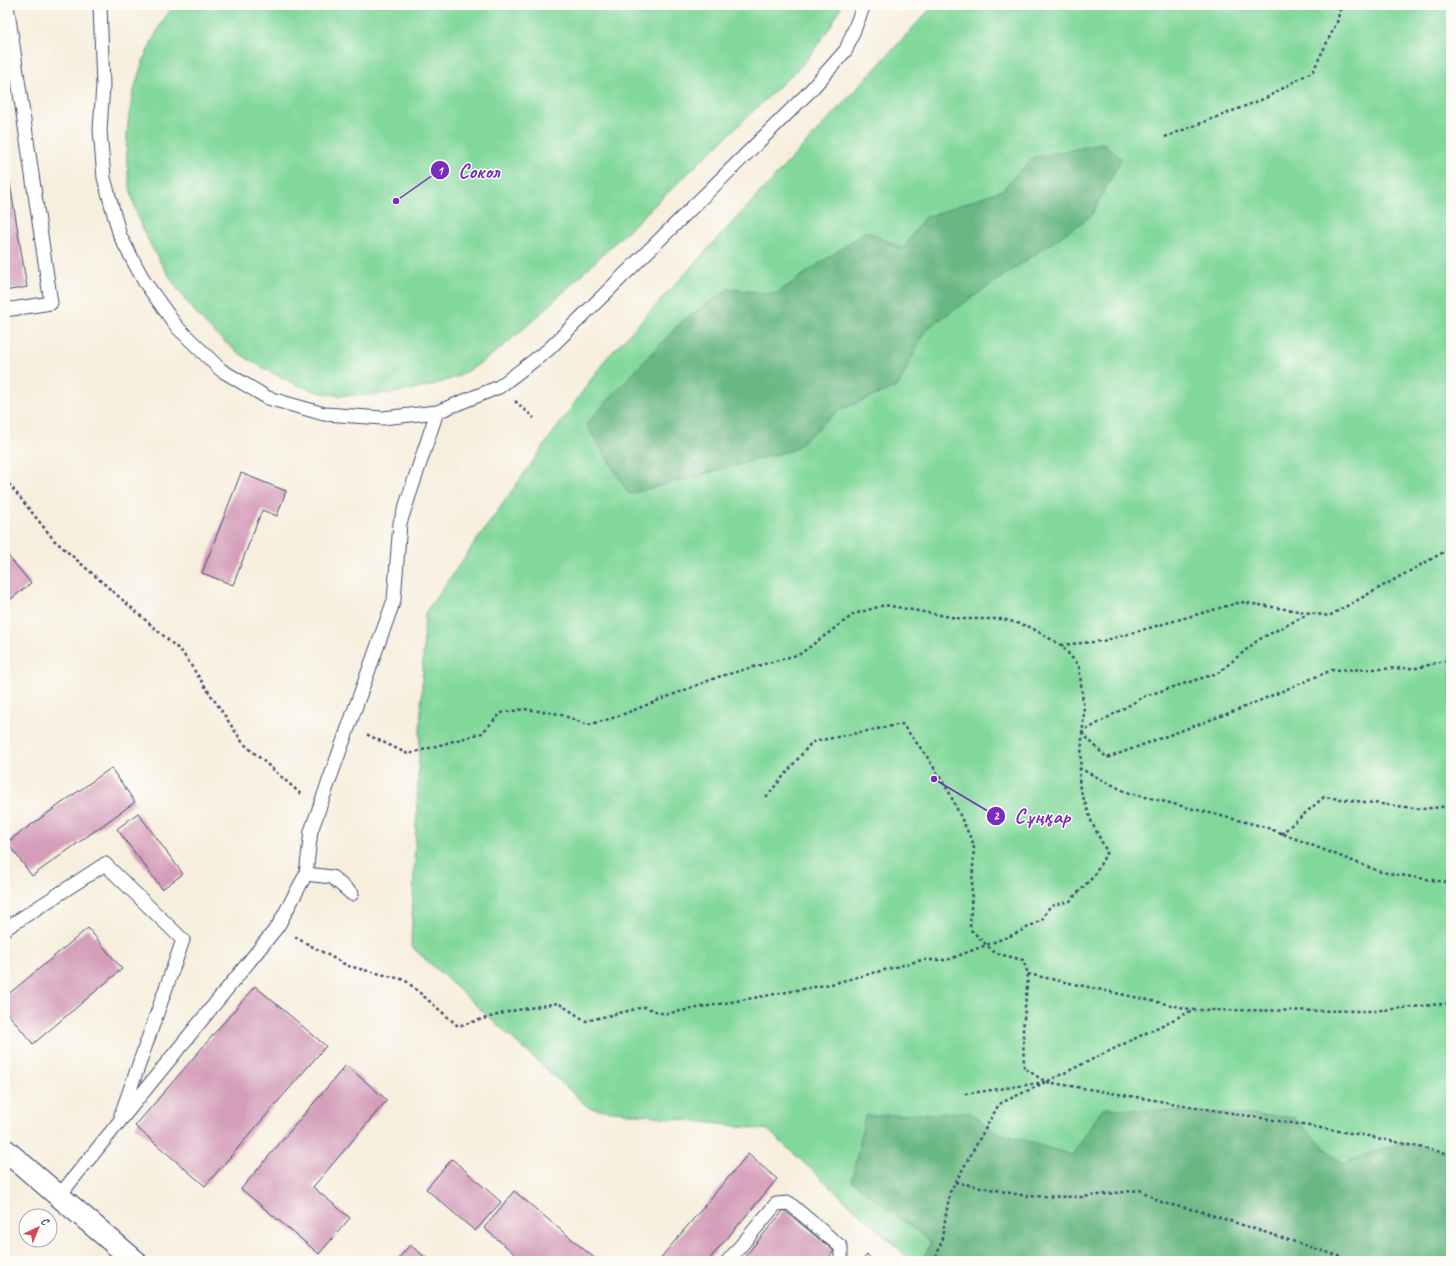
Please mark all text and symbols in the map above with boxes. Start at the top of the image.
callout: Сокол [430,154,508,187]
text: Сокол [458,158,501,184]
text: 1 [437,163,444,179]
callout: Сұңқар [986,800,1078,833]
text: Сұңқар [1014,803,1072,829]
text: 2 [993,808,1000,824]
north arrow [18,1208,58,1248]
text: С [38,1214,53,1229]

